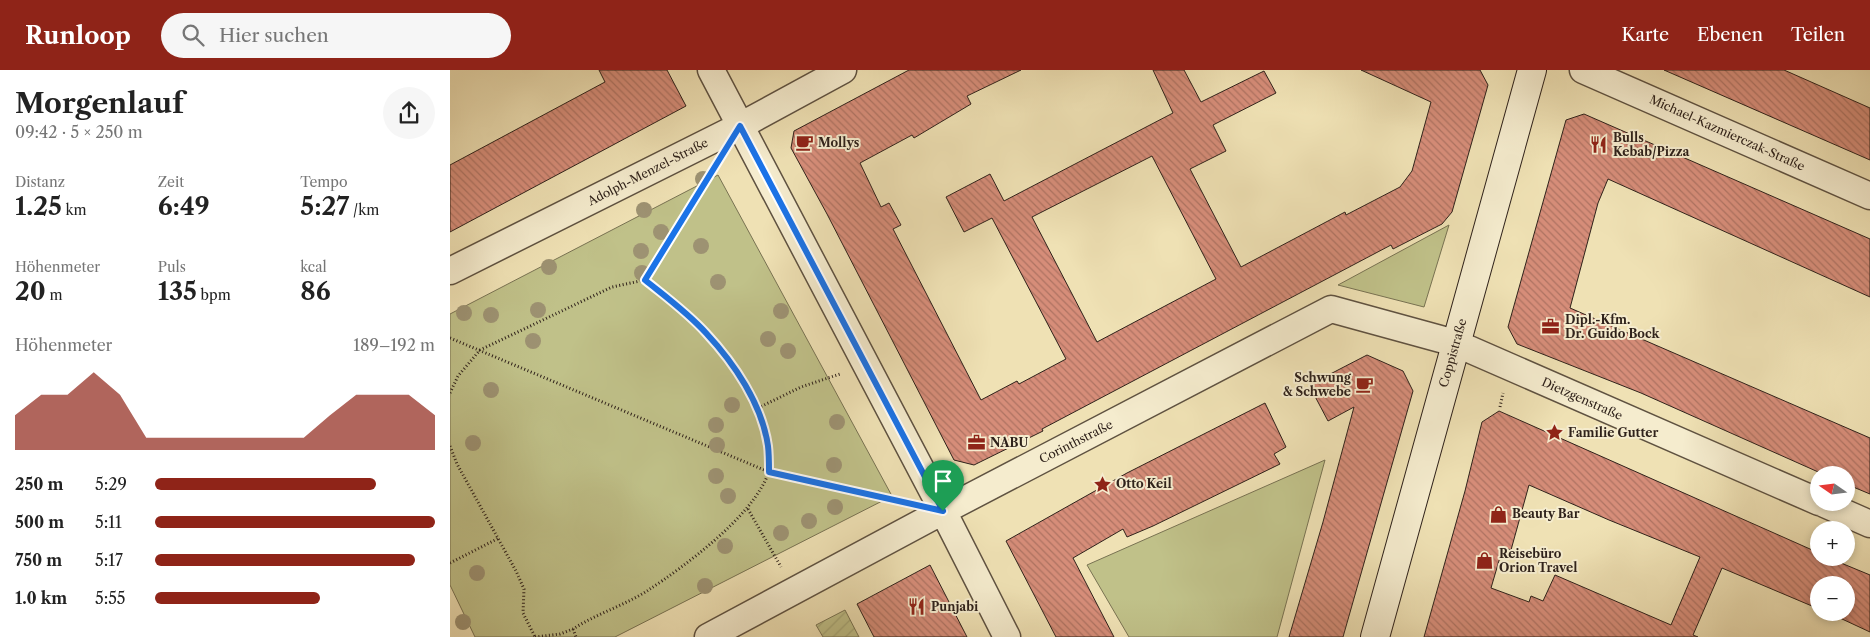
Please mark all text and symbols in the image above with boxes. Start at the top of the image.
search box [161,13,511,58]
text: Runloop [25,21,131,50]
icon: search [179,21,207,49]
text: Hier suchen [219,24,329,47]
text: Karte [1621,24,1669,46]
text: Ebenen [1697,24,1763,46]
text: Teilen [1791,24,1845,46]
text: Morgenlauf [15,86,184,120]
button: share [383,87,435,139]
street label: Michael-Kazmierczak-Straße [1647,91,1807,174]
text: 09:42 · 5 × 250 m [15,122,143,142]
place label: Bulls Kebab/Pizza [1613,130,1691,159]
cafe icon: Mollys [794,133,814,153]
street label: Adolph-Menzel-Straße [584,135,711,209]
place label: Mollys [818,135,860,150]
restaurant icon: Bulls Kebab/Pizza [1589,135,1609,155]
text: Distanz [15,173,65,191]
text: Zeit [158,173,184,191]
text: Tempo [300,173,348,191]
text: 1.25 [15,191,62,222]
text: 6:49 [158,191,210,222]
text: 5:27 [300,191,349,222]
text: km [62,201,87,219]
text: /km [349,201,379,219]
text: Höhenmeter [15,258,100,276]
text: Puls [158,258,186,276]
text: kcal [300,258,327,276]
text: 20 [15,276,46,307]
text: 135 [158,276,197,307]
text: 86 [300,276,331,307]
text: m [46,286,62,304]
text: bpm [197,286,231,304]
place label: Dipl.-Kfm. Dr. Guido Bock [1565,312,1661,341]
street label: Coppistraße [1436,316,1470,389]
office icon: Dipl.-Kfm. Dr. Guido Bock [1541,317,1561,337]
text: Höhenmeter [15,335,112,355]
text: 189–192 m [353,335,435,355]
place label: Schwung & Schwebe [1283,370,1352,399]
street label: Dietzgenstraße [1539,374,1625,423]
cafe icon: Schwung & Schwebe [1355,375,1375,395]
street label: Corinthstraße [1037,417,1115,466]
place icon: Familie Gutter [1544,423,1564,443]
place label: Familie Gutter [1568,425,1658,440]
office icon: NABU [966,433,986,453]
place label: NABU [990,435,1028,450]
pin [922,460,964,511]
north arrow [1810,466,1855,511]
map controls [1810,466,1855,621]
icon: arrive [929,467,957,495]
text: 250 m [15,474,63,494]
text: 5:29 [95,474,127,494]
place icon: Otto Keil [1092,474,1112,494]
place label: Otto Keil [1116,476,1172,491]
shop icon: Beauty Bar [1488,504,1508,524]
place label: Beauty Bar [1512,506,1580,521]
text: 500 m [15,512,64,532]
text: 5:11 [95,512,122,532]
button: + [1810,521,1855,566]
place label: Reisebüro Orion Travel [1499,546,1578,575]
text: 750 m [15,550,62,570]
text: 5:17 [95,550,123,570]
shop icon: Reisebüro Orion Travel [1475,551,1495,571]
button: − [1810,576,1855,621]
text: 1.0 km [15,588,67,608]
text: 5:55 [95,588,126,608]
restaurant icon: Punjabi [907,597,927,617]
place label: Punjabi [931,599,979,614]

